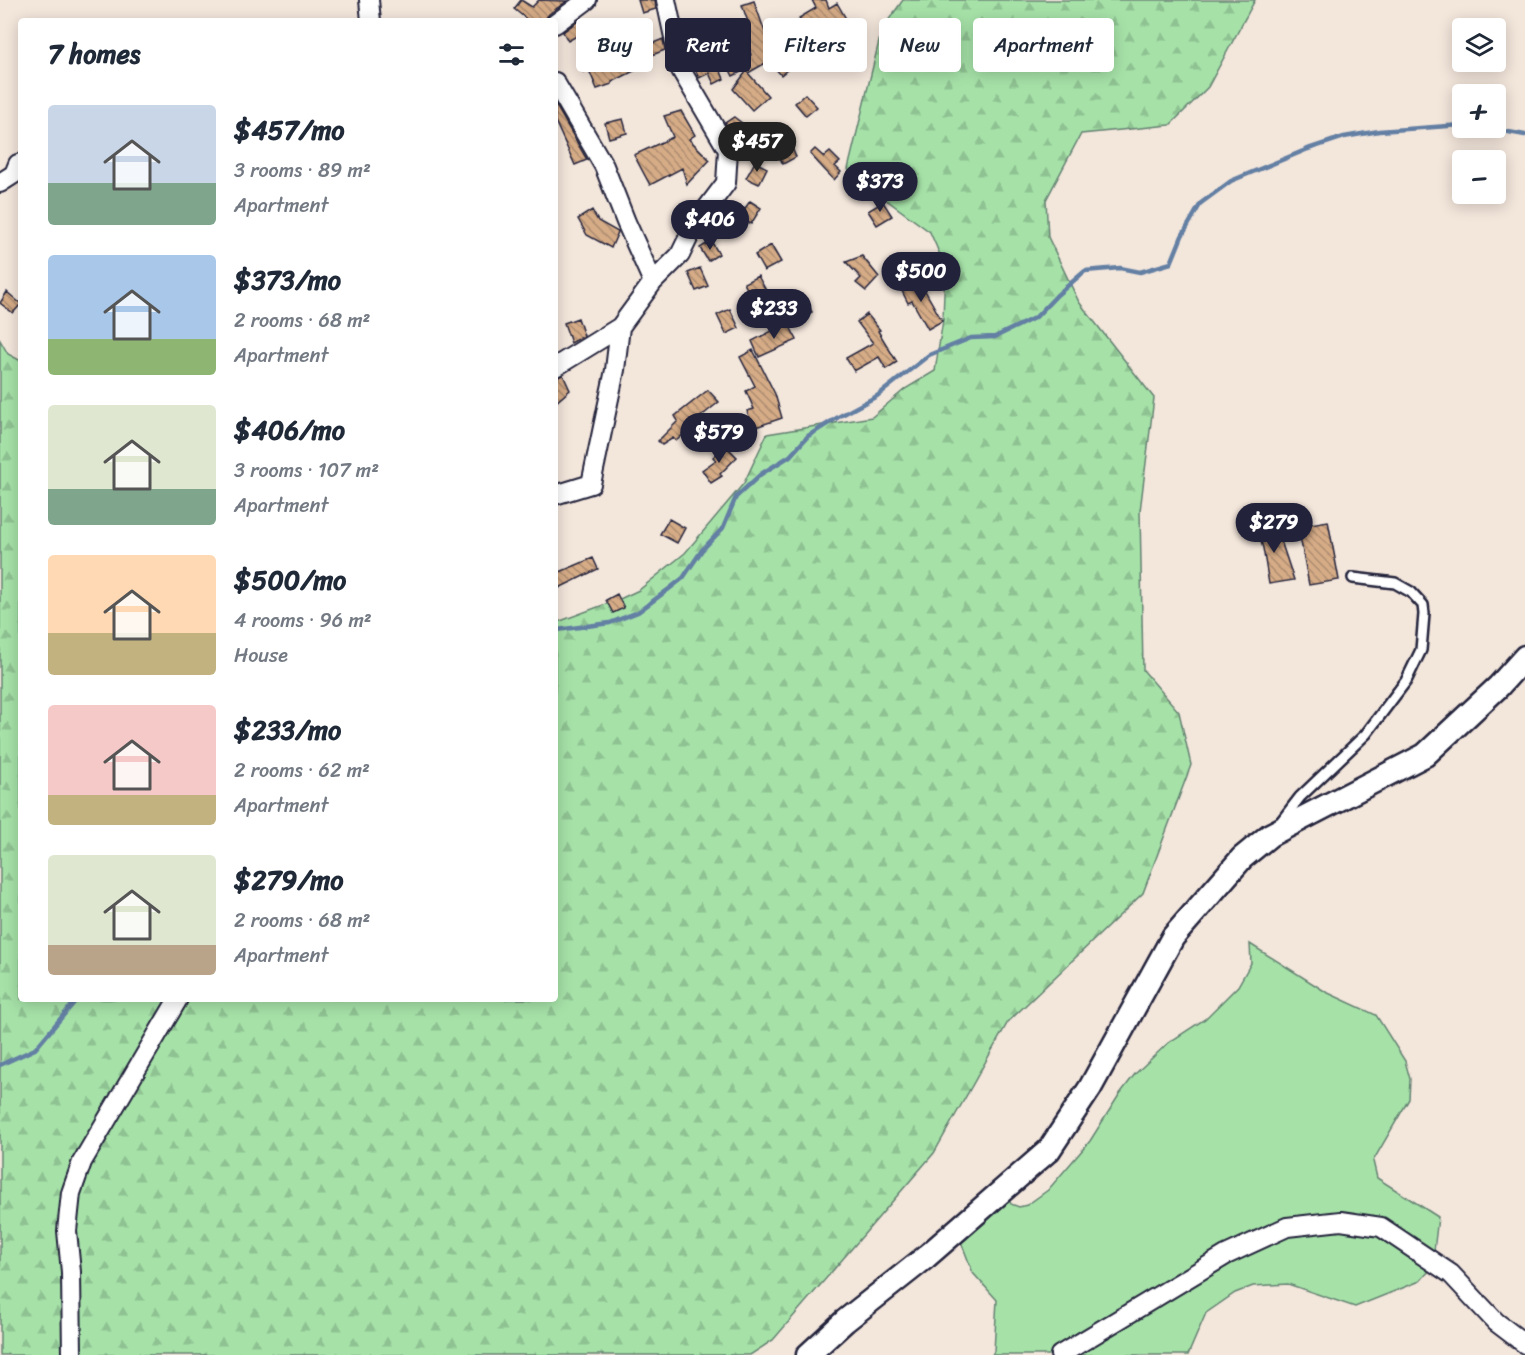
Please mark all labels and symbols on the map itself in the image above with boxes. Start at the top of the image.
pin: $457 [721,122,793,173]
pin: $373 [844,162,916,213]
pin: $406 [674,200,746,251]
pin: $500 [885,252,957,303]
pin: $233 [738,289,810,340]
pin: $579 [683,413,755,464]
pin: $279 [1238,503,1310,554]

